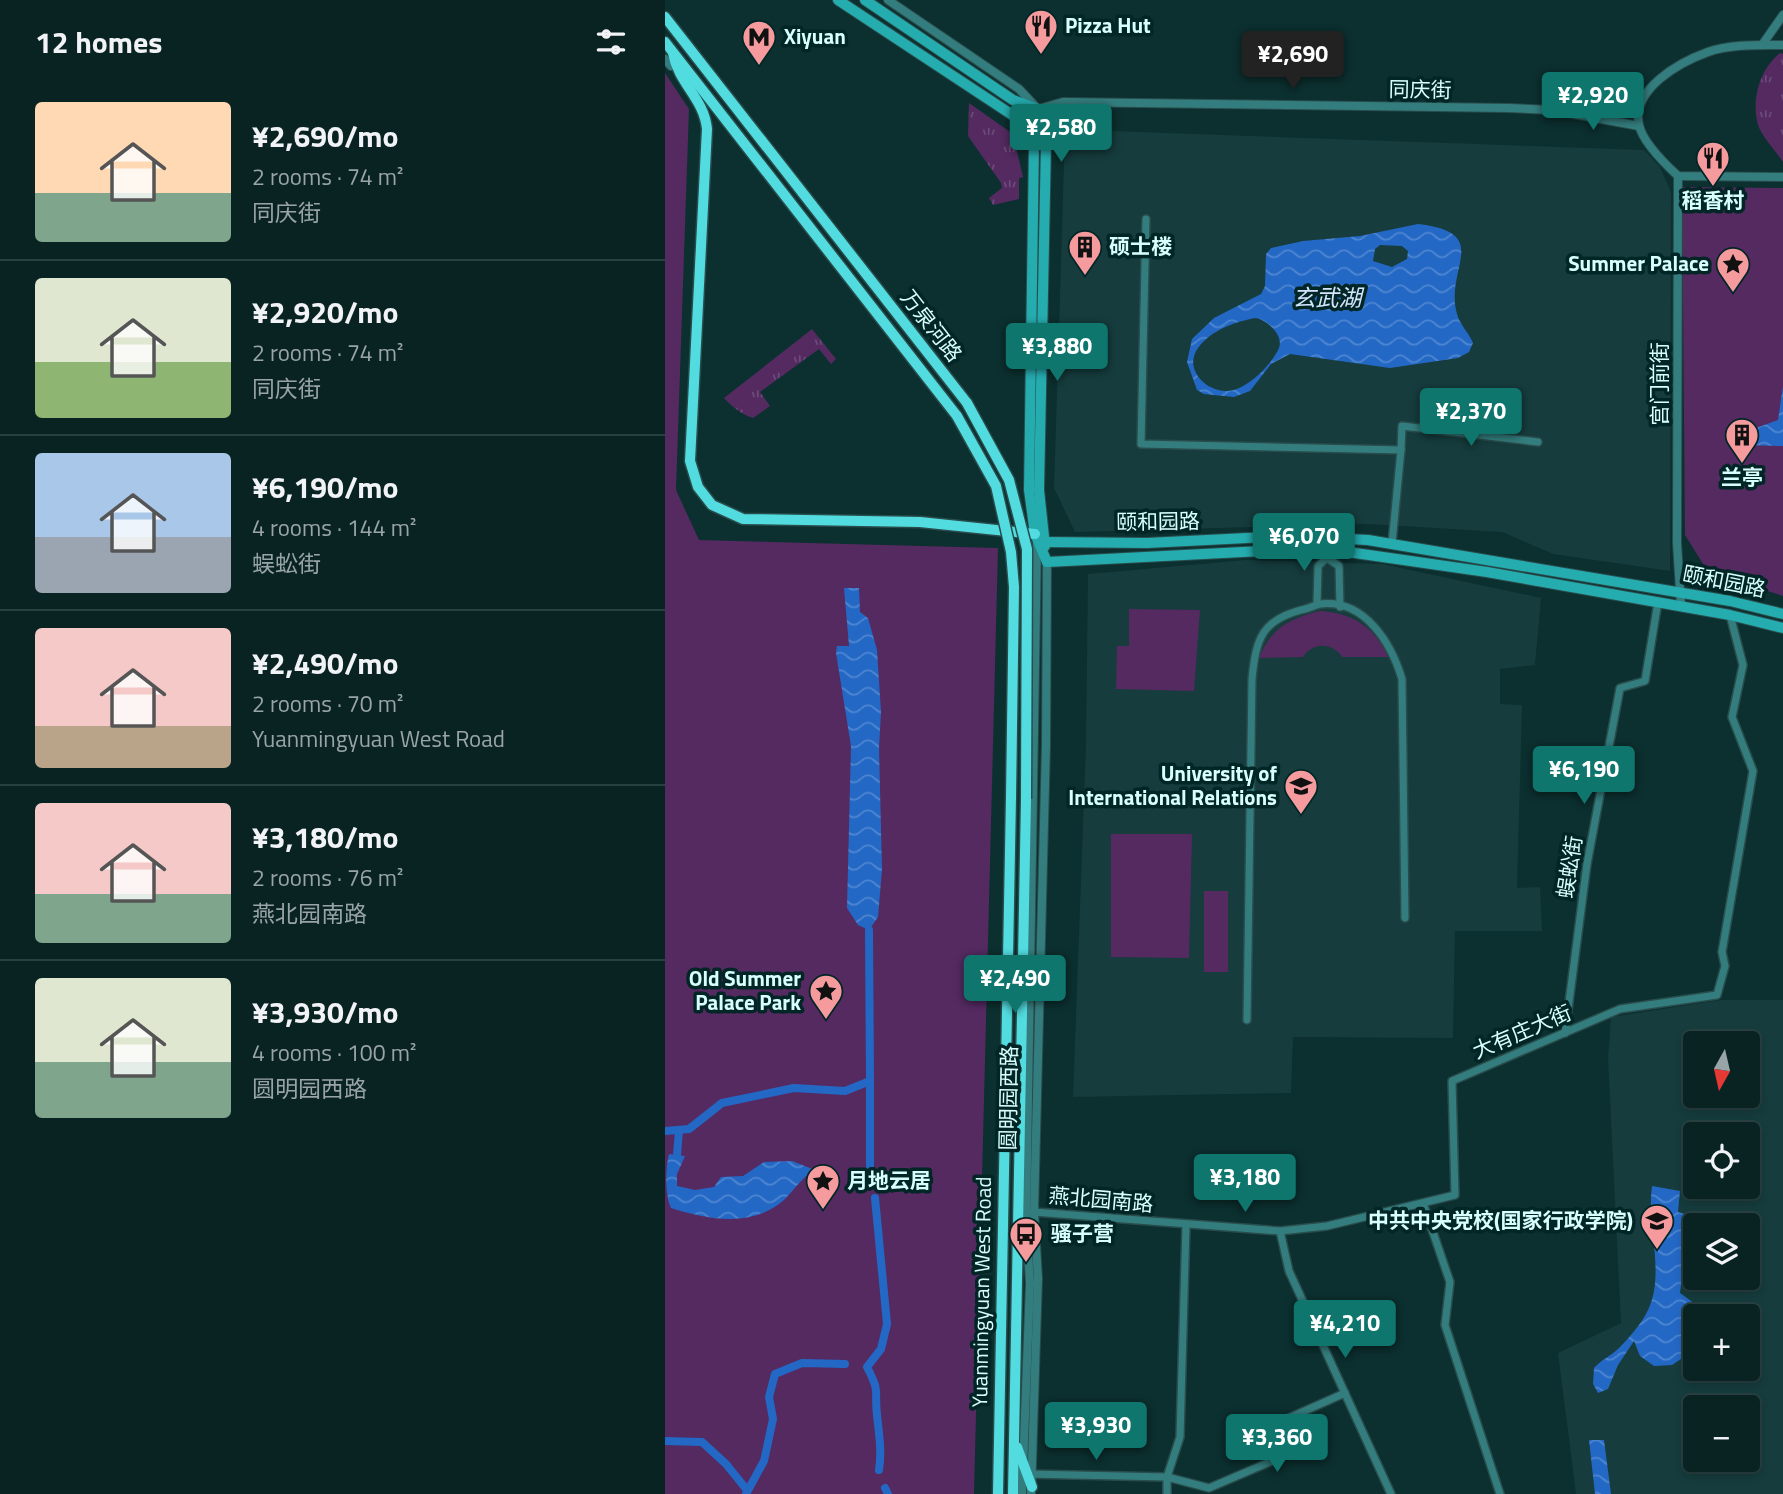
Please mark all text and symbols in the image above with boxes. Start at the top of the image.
restaurant icon: Pizza Hut [1022,7,1060,56]
place label: Pizza Hut [1065,9,1151,41]
metro station icon: Xiyuan [740,18,778,67]
text: 12 homes [35,19,162,65]
place label: Xiyuan [784,20,846,52]
icon: filters [592,23,630,61]
pin: ¥2,690 [1236,32,1350,91]
text: ¥2,690 [1258,36,1328,71]
street label: 同庆街 [1388,72,1452,106]
pin: ¥2,920 [1536,72,1650,132]
text: ¥2,920 [1558,77,1628,112]
pin: ¥2,580 [1004,104,1118,164]
text: ¥2,580 [1026,109,1096,144]
text: ¥2,690/mo [252,113,398,159]
icon: home [91,130,175,214]
restaurant icon: 稻香村 [1694,139,1732,188]
text: 2 rooms · 74 m² [252,159,403,194]
place label: 稻香村 [1682,184,1745,216]
text: 同庆街 [252,195,321,230]
building icon: 硕士楼 [1066,228,1104,277]
place label: 硕士楼 [1109,230,1172,262]
place icon: Summer Palace [1714,245,1752,294]
place label: Summer Palace [1568,247,1709,279]
water label: 玄武湖 [1293,280,1365,315]
street label: 万泉河路 [893,282,970,368]
text: ¥2,920/mo [252,289,398,335]
icon: home [91,306,175,390]
pin: ¥3,880 [1000,324,1114,383]
text: ¥3,880 [1022,328,1092,363]
text: 2 rooms · 74 m² [252,335,403,370]
street label: 宫门前街 [1643,342,1675,426]
text: 同庆街 [252,371,321,406]
pin: ¥2,370 [1414,388,1528,448]
text: ¥2,370 [1436,393,1506,428]
building icon: 兰亭 [1723,416,1761,465]
place label: 兰亭 [1721,461,1763,493]
text: ¥6,190/mo [252,464,398,510]
icon: home [91,481,175,565]
street label: 颐和园路 [1116,504,1200,538]
text: 4 rooms · 144 m² [252,510,416,545]
pin: ¥6,070 [1247,514,1361,573]
text: ¥6,070 [1269,518,1339,553]
text: 蜈蚣街 [252,546,321,581]
street label: 颐和园路 [1680,557,1768,605]
text: ¥2,490/mo [252,640,398,686]
icon: home [91,656,175,740]
text: 2 rooms · 70 m² [252,686,403,721]
text: Yuanmingyuan West Road [252,721,505,756]
pin: ¥6,190 [1527,746,1641,806]
text: ¥6,190 [1549,751,1619,786]
place label: University of International Relations [1068,757,1277,813]
school or university icon: University of International Relations [1282,767,1320,816]
text: ¥3,180/mo [252,814,398,860]
icon: home [91,831,175,915]
street label: 蜈蚣街 [1548,833,1590,900]
text: 2 rooms · 76 m² [252,860,403,895]
text: 燕北园南路 [252,896,367,931]
pin: ¥2,490 [958,956,1072,1015]
text: ¥2,490 [980,960,1050,995]
place label: Old Summer Palace Park [689,962,801,1018]
place icon: Old Summer Palace Park [807,972,845,1021]
text: ¥3,930/mo [252,989,398,1035]
street label: 大有庄大街 [1467,996,1576,1066]
icon: home [91,1006,175,1090]
north arrow [1683,1031,1761,1108]
map controls [1683,1031,1760,1472]
text: 4 rooms · 100 m² [252,1035,416,1070]
street label: 圆明园西路 [991,1045,1025,1151]
text: 圆明园西路 [252,1071,367,1106]
button: locate [1683,1122,1760,1199]
pin: ¥3,180 [1188,1154,1302,1214]
text: ¥3,180 [1210,1159,1280,1194]
place icon: 月地云居 [804,1162,842,1211]
place label: 月地云居 [847,1164,931,1196]
street label: Yuanmingyuan West Road [963,1176,999,1408]
street label: 燕北园南路 [1047,1178,1155,1220]
school or university icon: 中共中央党校(国家行政学院) [1638,1202,1676,1251]
place label: 中共中央党校(国家行政学院) [1368,1204,1633,1236]
button: layers [1683,1213,1760,1290]
bus stop icon: 骚子营 [1007,1215,1045,1264]
place label: 骚子营 [1051,1217,1114,1249]
pin: ¥4,210 [1288,1300,1402,1360]
button: + [1683,1304,1760,1381]
text: ¥4,210 [1310,1305,1380,1340]
button: − [1683,1395,1760,1472]
pin: ¥3,930 [1039,1402,1153,1462]
text: ¥3,930 [1061,1407,1131,1442]
pin: ¥3,360 [1220,1414,1334,1474]
text: ¥3,360 [1242,1419,1312,1454]

